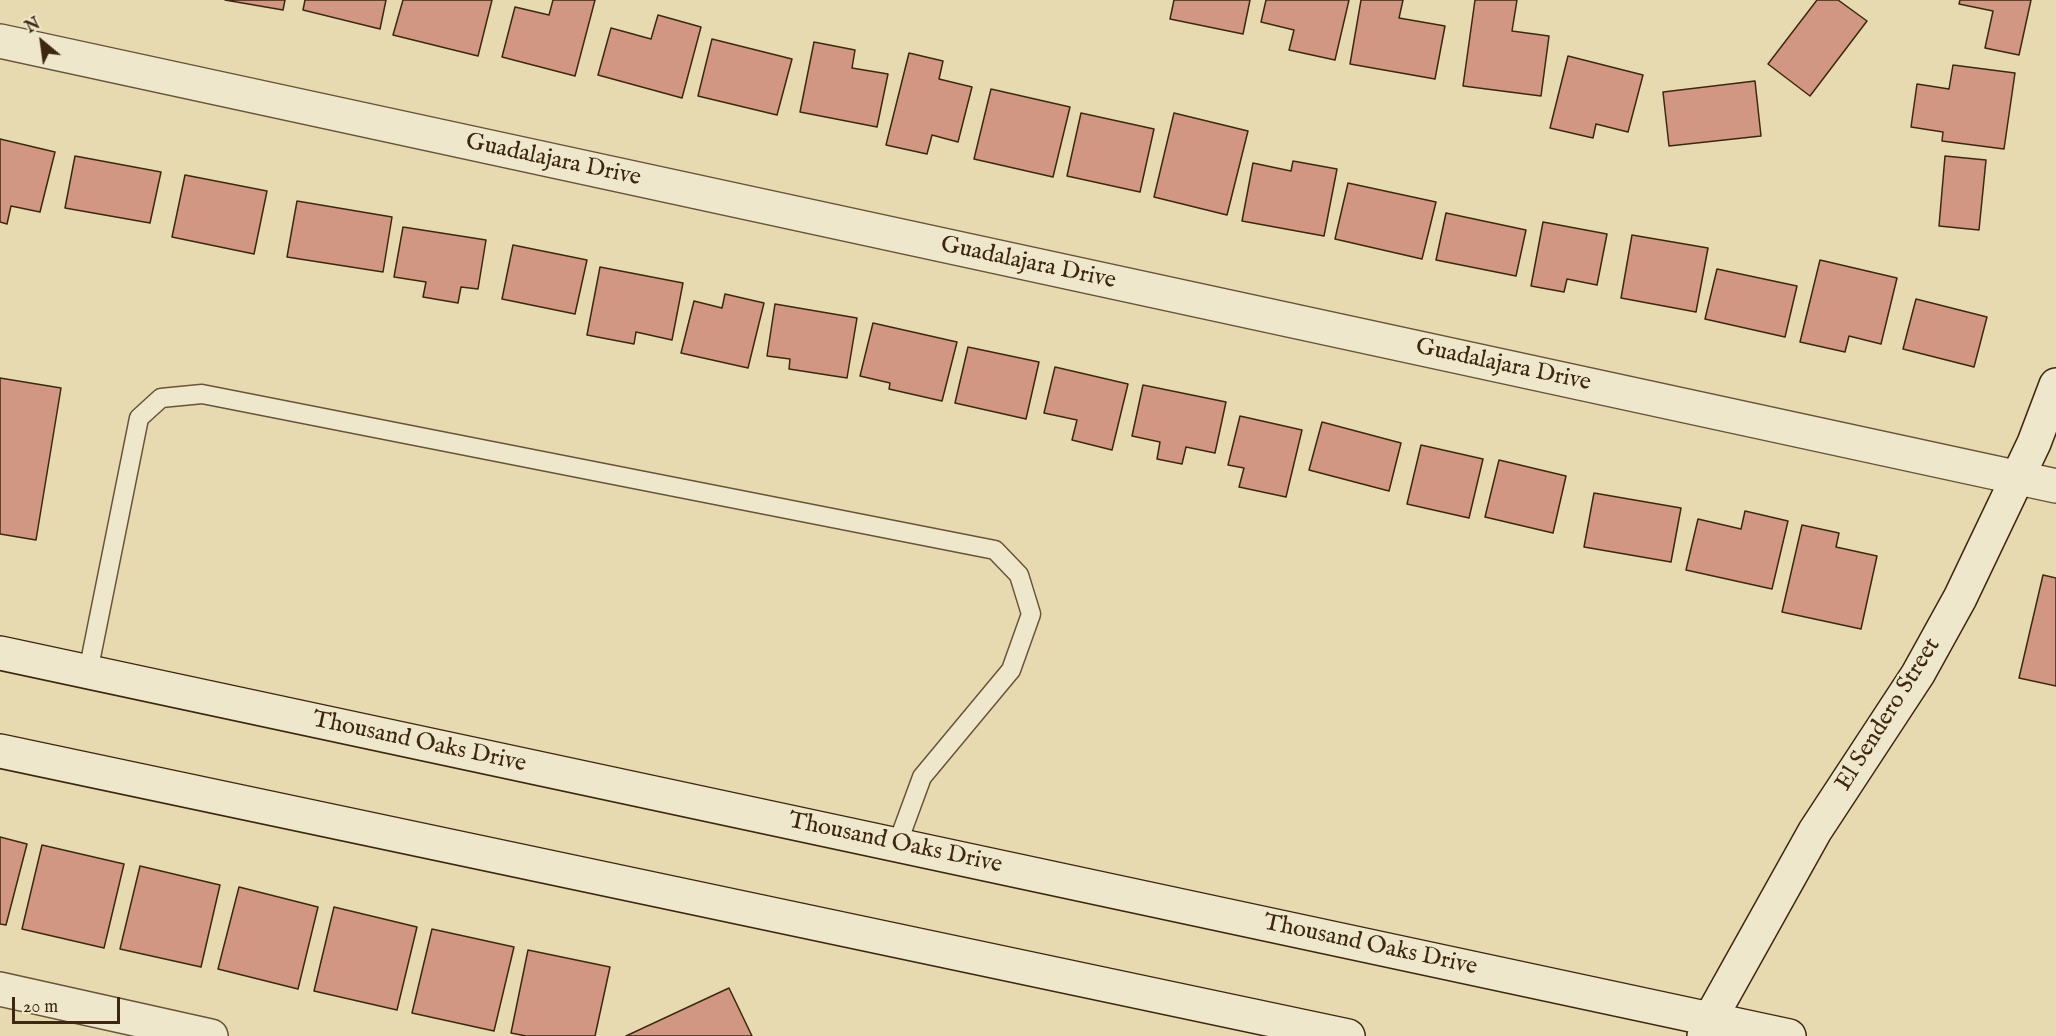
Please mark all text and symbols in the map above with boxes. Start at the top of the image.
north arrow [12,12,72,72]
text: N [22,14,44,38]
street label: Guadalajara Drive [463,128,643,194]
street label: Guadalajara Drive [938,231,1118,297]
street label: Guadalajara Drive [1413,333,1593,399]
street label: El Sendero Street [1830,633,1948,797]
street label: Thousand Oaks Drive [309,706,529,780]
street label: Thousand Oaks Drive [785,807,1005,881]
street label: Thousand Oaks Drive [1260,909,1480,983]
scale bar [15,985,123,1023]
text: 20 m [23,996,58,1019]

